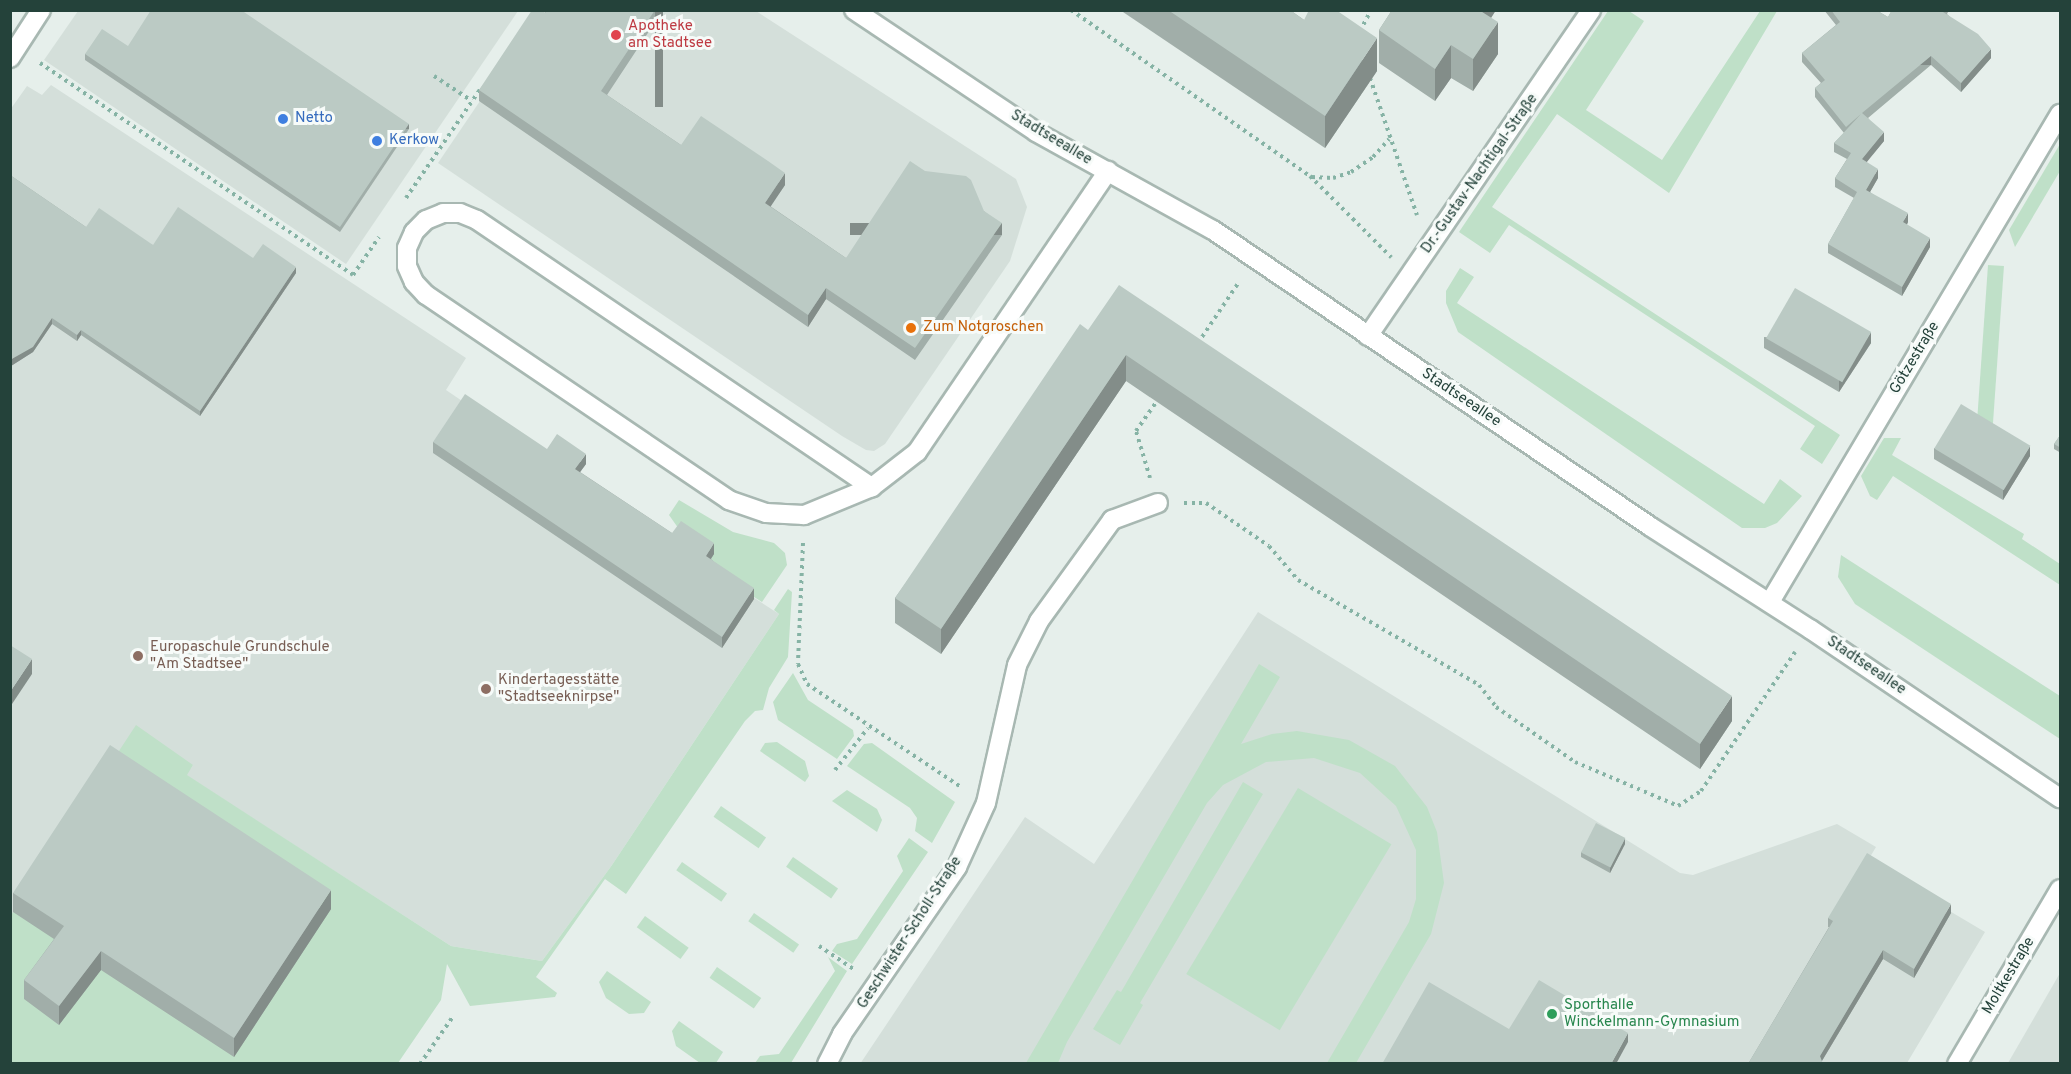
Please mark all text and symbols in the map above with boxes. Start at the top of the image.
place label: Apotheke am Stadtsee [628,17,712,52]
marker: Apotheke am Stadtsee [609,28,623,42]
street label: Dr.-Gustav-Nachtigal-Straße [1418,91,1542,257]
street label: Stadtseeallee [1007,107,1095,169]
place label: Netto [295,110,333,128]
marker: Netto [276,112,290,126]
place label: Kerkow [389,132,439,150]
marker: Kerkow [370,134,384,148]
place label: Zum Notgroschen [923,319,1044,337]
street label: Götzestraße [1886,319,1944,397]
marker: Zum Notgroschen [904,321,918,335]
street label: Stadtseeallee [1418,365,1504,431]
street label: Stadtseeallee [1823,633,1909,699]
place label: Europaschule Grundschule "Am Stadtsee" [150,638,330,673]
marker: Europaschule Grundschule "Am Stadtsee" [131,649,145,663]
place label: Kindertagesstätte "Stadtseeknirpse" [498,671,619,706]
marker: Kindertagesstätte "Stadtseeknirpse" [479,682,493,696]
street label: Geschwister-Scholl-Straße [854,853,966,1013]
street label: Moltkestraße [1979,934,2039,1018]
place label: Sporthalle Winckelmann-Gymnasium [1564,996,1740,1031]
marker: Sporthalle Winckelmann-Gymnasium [1545,1007,1559,1021]

